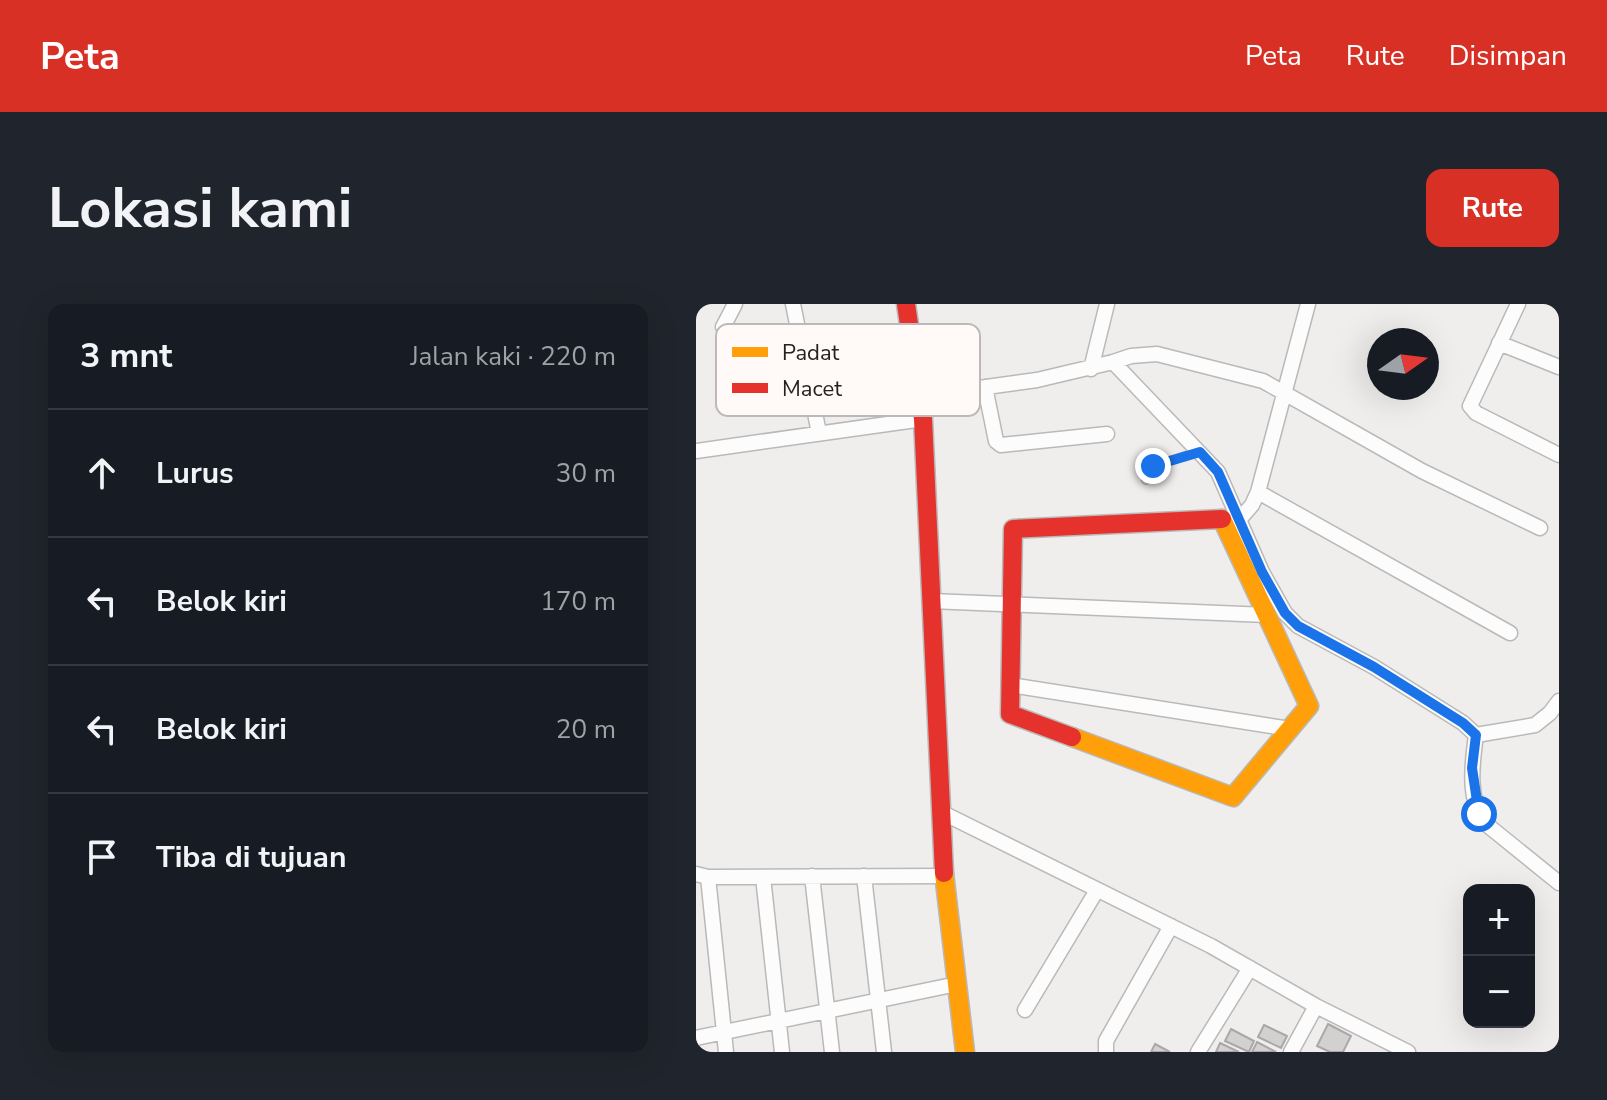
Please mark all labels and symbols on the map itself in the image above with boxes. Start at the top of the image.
legend [716,324,980,416]
north arrow [1367,328,1439,400]
text: Padat [782,338,840,368]
text: Macet [782,374,842,404]
route end [1135,448,1171,484]
route start [1461,796,1497,832]

